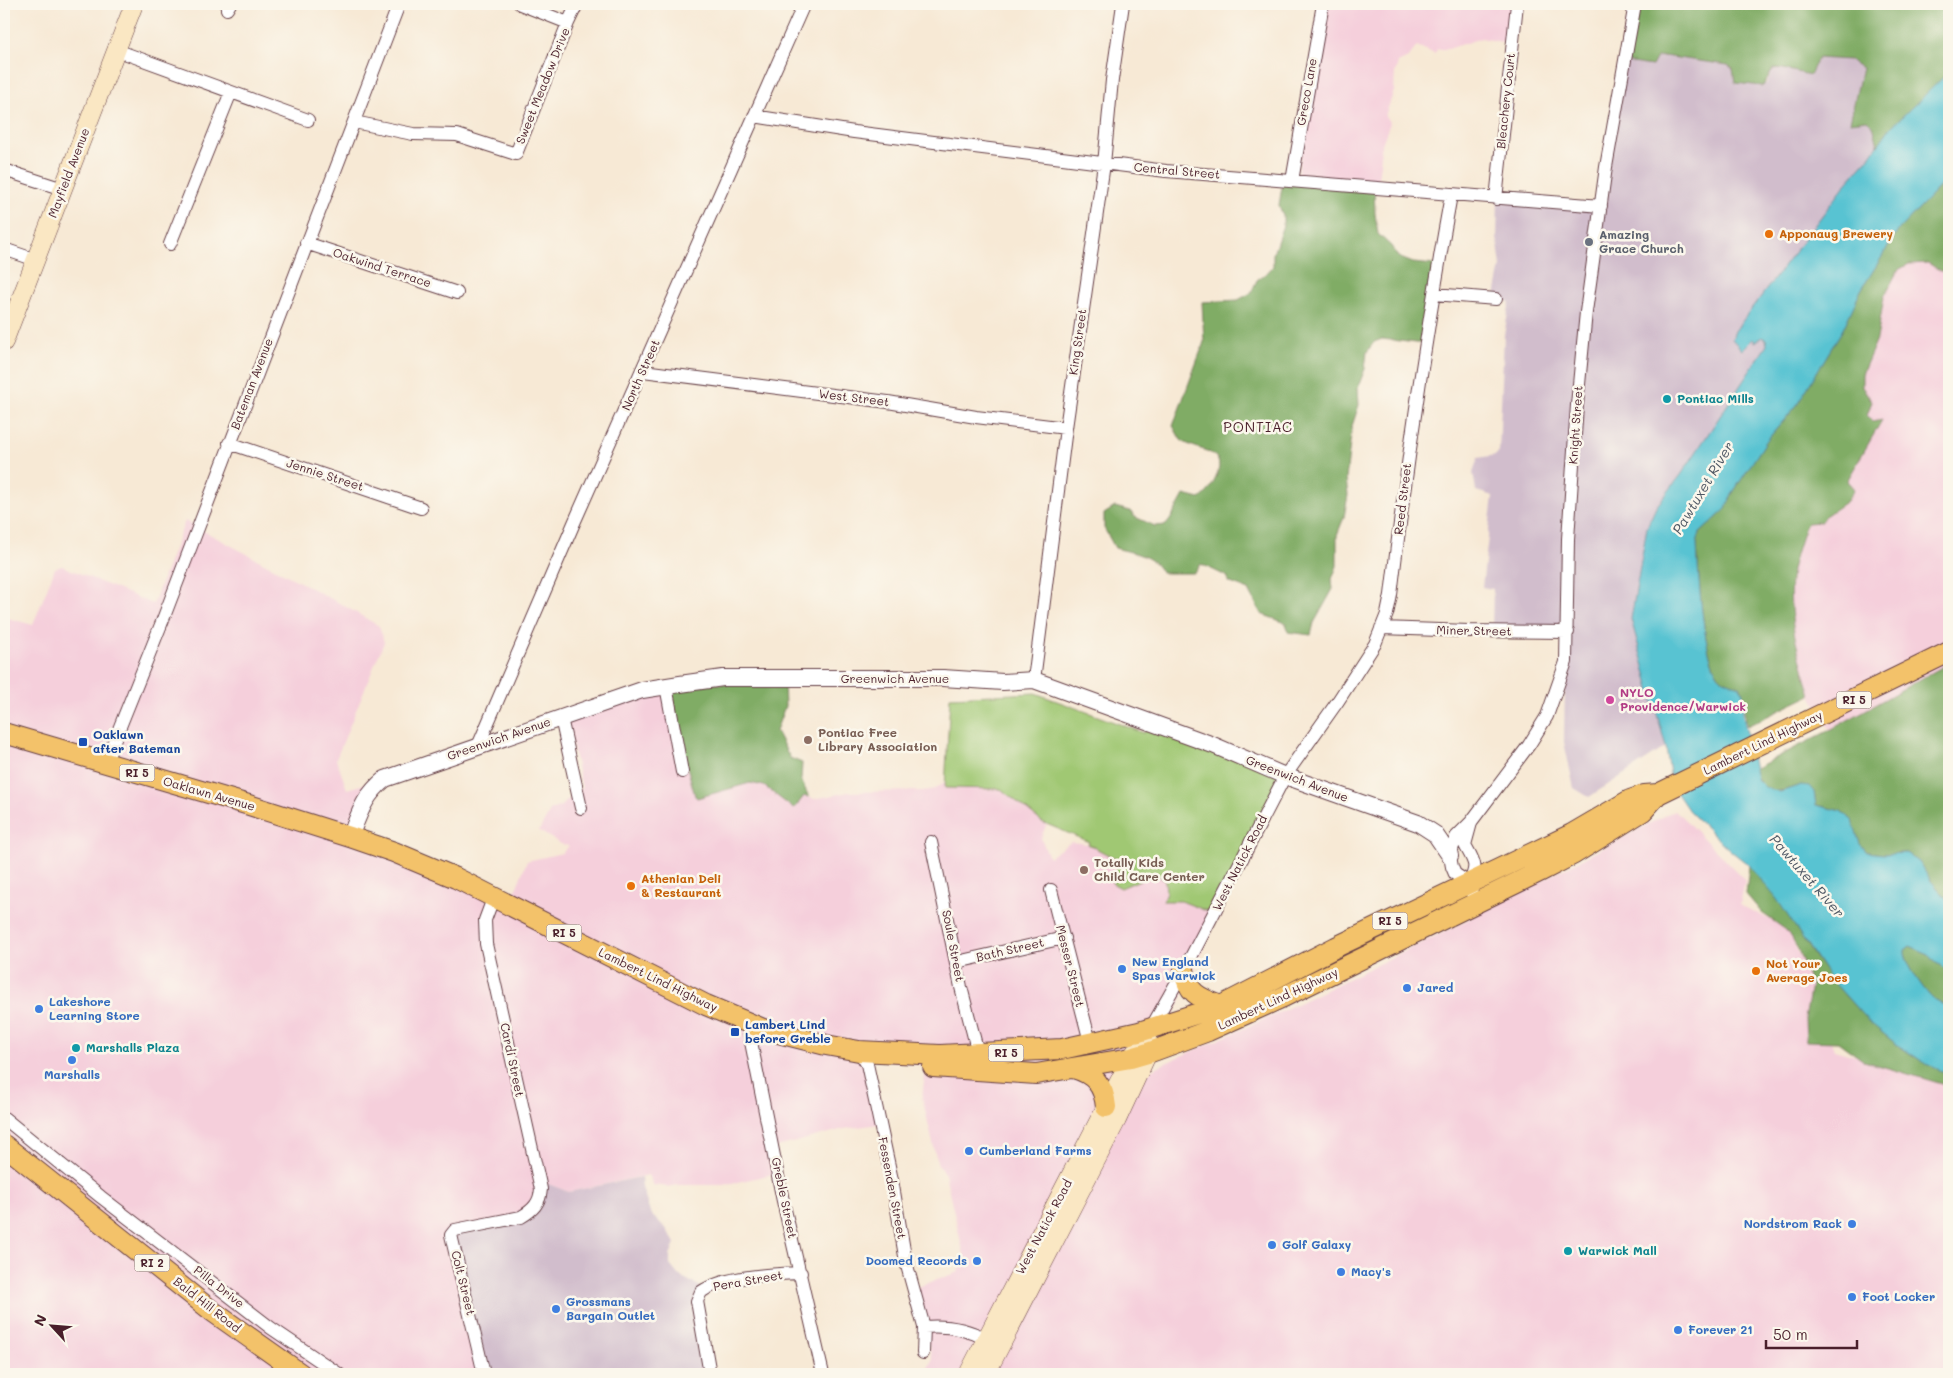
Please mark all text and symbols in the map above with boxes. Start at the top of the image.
street label: Sweet Meadow Drive [511,25,573,146]
street label: Bleachery Court [1492,52,1518,150]
street label: Greco Lane [1292,57,1320,127]
street label: Mayfield Avenue [44,125,93,220]
street label: Central Street [1133,158,1221,182]
place label: Apponaug Brewery [1779,225,1894,241]
place label: Amazing Grace Church [1599,226,1684,256]
marker: Apponaug Brewery [1763,228,1775,240]
marker: Amazing Grace Church [1583,236,1595,248]
street label: Oakwind Terrace [331,244,434,291]
street label: King Street [1064,308,1090,376]
street label: Bateman Avenue [226,336,276,432]
street label: North Street [617,337,663,413]
street label: West Street [818,385,890,409]
street label: Knight Street [1564,385,1586,465]
place label: Pontiac Mills [1677,390,1754,406]
marker: Pontiac Mills [1661,393,1673,405]
district label: PONTIAC [1223,417,1293,436]
water label: Pawtuxet River [1667,438,1738,538]
street label: Jennie Street [285,454,366,494]
street label: Reed Street [1390,462,1414,536]
street label: Miner Street [1436,621,1512,639]
street label: Greenwich Avenue [841,670,949,686]
place label: NYLO Providence/Warwick [1620,684,1746,714]
road number: RI 5 [1836,692,1872,708]
marker: NYLO Providence/Warwick [1604,694,1616,706]
street label: Lambert Lind Highway [1700,706,1825,778]
street label: Greenwich Avenue [445,713,553,763]
place label: Pontiac Free Library Association [818,724,937,754]
place label: Oaklawn after Bateman [93,726,180,756]
marker: Pontiac Free Library Association [802,734,814,746]
marker: Oaklawn after Bateman [77,736,89,748]
street label: Greenwich Avenue [1244,751,1351,805]
road number: RI 5 [120,764,154,781]
street label: Oaklawn Avenue [161,772,257,814]
street label: West Natick Road [1208,812,1270,913]
water label: Pawtuxet River [1766,830,1849,921]
place label: Totally Kids Child Care Center [1094,854,1205,884]
marker: Totally Kids Child Care Center [1078,864,1090,876]
place label: Athenian Deli & Restaurant [641,870,721,900]
marker: Athenian Deli & Restaurant [625,880,637,892]
street label: Soule Street [939,908,969,983]
road number: RI 5 [1372,912,1408,929]
street label: Messer Street [1053,923,1089,1009]
road number: RI 5 [546,924,582,941]
street label: Bath Street [974,933,1045,965]
street label: Lambert Lind Highway [596,943,721,1015]
place label: New England Spas Warwick [1132,953,1216,983]
place label: Not Your Average Joes [1766,955,1847,985]
marker: New England Spas Warwick [1116,963,1128,975]
street label: Lambert Lind Highway [1215,963,1340,1033]
marker: Not Your Average Joes [1750,965,1762,977]
place label: Jared [1417,979,1454,995]
marker: Jared [1401,982,1413,994]
place label: Lakeshore Learning Store [49,993,140,1023]
marker: Lakeshore Learning Store [33,1003,45,1015]
place label: Lambert Lind before Greble [745,1016,831,1046]
street label: Cardi Street [497,1021,529,1098]
marker: Lambert Lind before Greble [729,1026,741,1038]
place label: Marshalls Plaza [86,1039,180,1055]
marker: Marshalls Plaza [70,1042,82,1054]
road number: RI 5 [988,1044,1024,1062]
marker: Marshalls [66,1054,78,1066]
place label: Marshalls [44,1066,100,1082]
street label: Fessenden Street [875,1135,911,1240]
place label: Cumberland Farms [979,1142,1092,1158]
marker: Cumberland Farms [963,1145,975,1157]
street label: Greble Street [769,1156,801,1240]
street label: West Natick Road [1011,1176,1075,1277]
place label: Nordstrom Rack [1744,1215,1842,1231]
marker: Nordstrom Rack [1846,1218,1858,1230]
place label: Golf Galaxy [1282,1236,1352,1252]
marker: Golf Galaxy [1266,1239,1278,1251]
place label: Warwick Mall [1578,1242,1657,1258]
marker: Warwick Mall [1562,1245,1574,1257]
street label: Colt Street [448,1249,480,1317]
place label: Doomed Records [865,1252,967,1268]
road number: RI 2 [134,1254,170,1272]
marker: Doomed Records [971,1255,983,1267]
street label: Pilla Drive [191,1261,248,1311]
place label: Macy's [1351,1263,1391,1279]
street label: Pera Street [712,1266,784,1294]
marker: Macy's [1335,1266,1347,1278]
street label: Bald Hill Road [171,1273,245,1336]
place label: Foot Locker [1862,1288,1935,1304]
marker: Foot Locker [1846,1291,1858,1303]
place label: Grossmans Bargain Outlet [566,1293,655,1323]
north arrow [28,1300,78,1350]
marker: Grossmans Bargain Outlet [550,1303,562,1315]
text: N [29,1311,51,1329]
scale bar [1766,1318,1857,1350]
place label: Forever 21 [1688,1321,1753,1337]
marker: Forever 21 [1672,1324,1684,1336]
text: 50 m [1773,1324,1808,1344]

